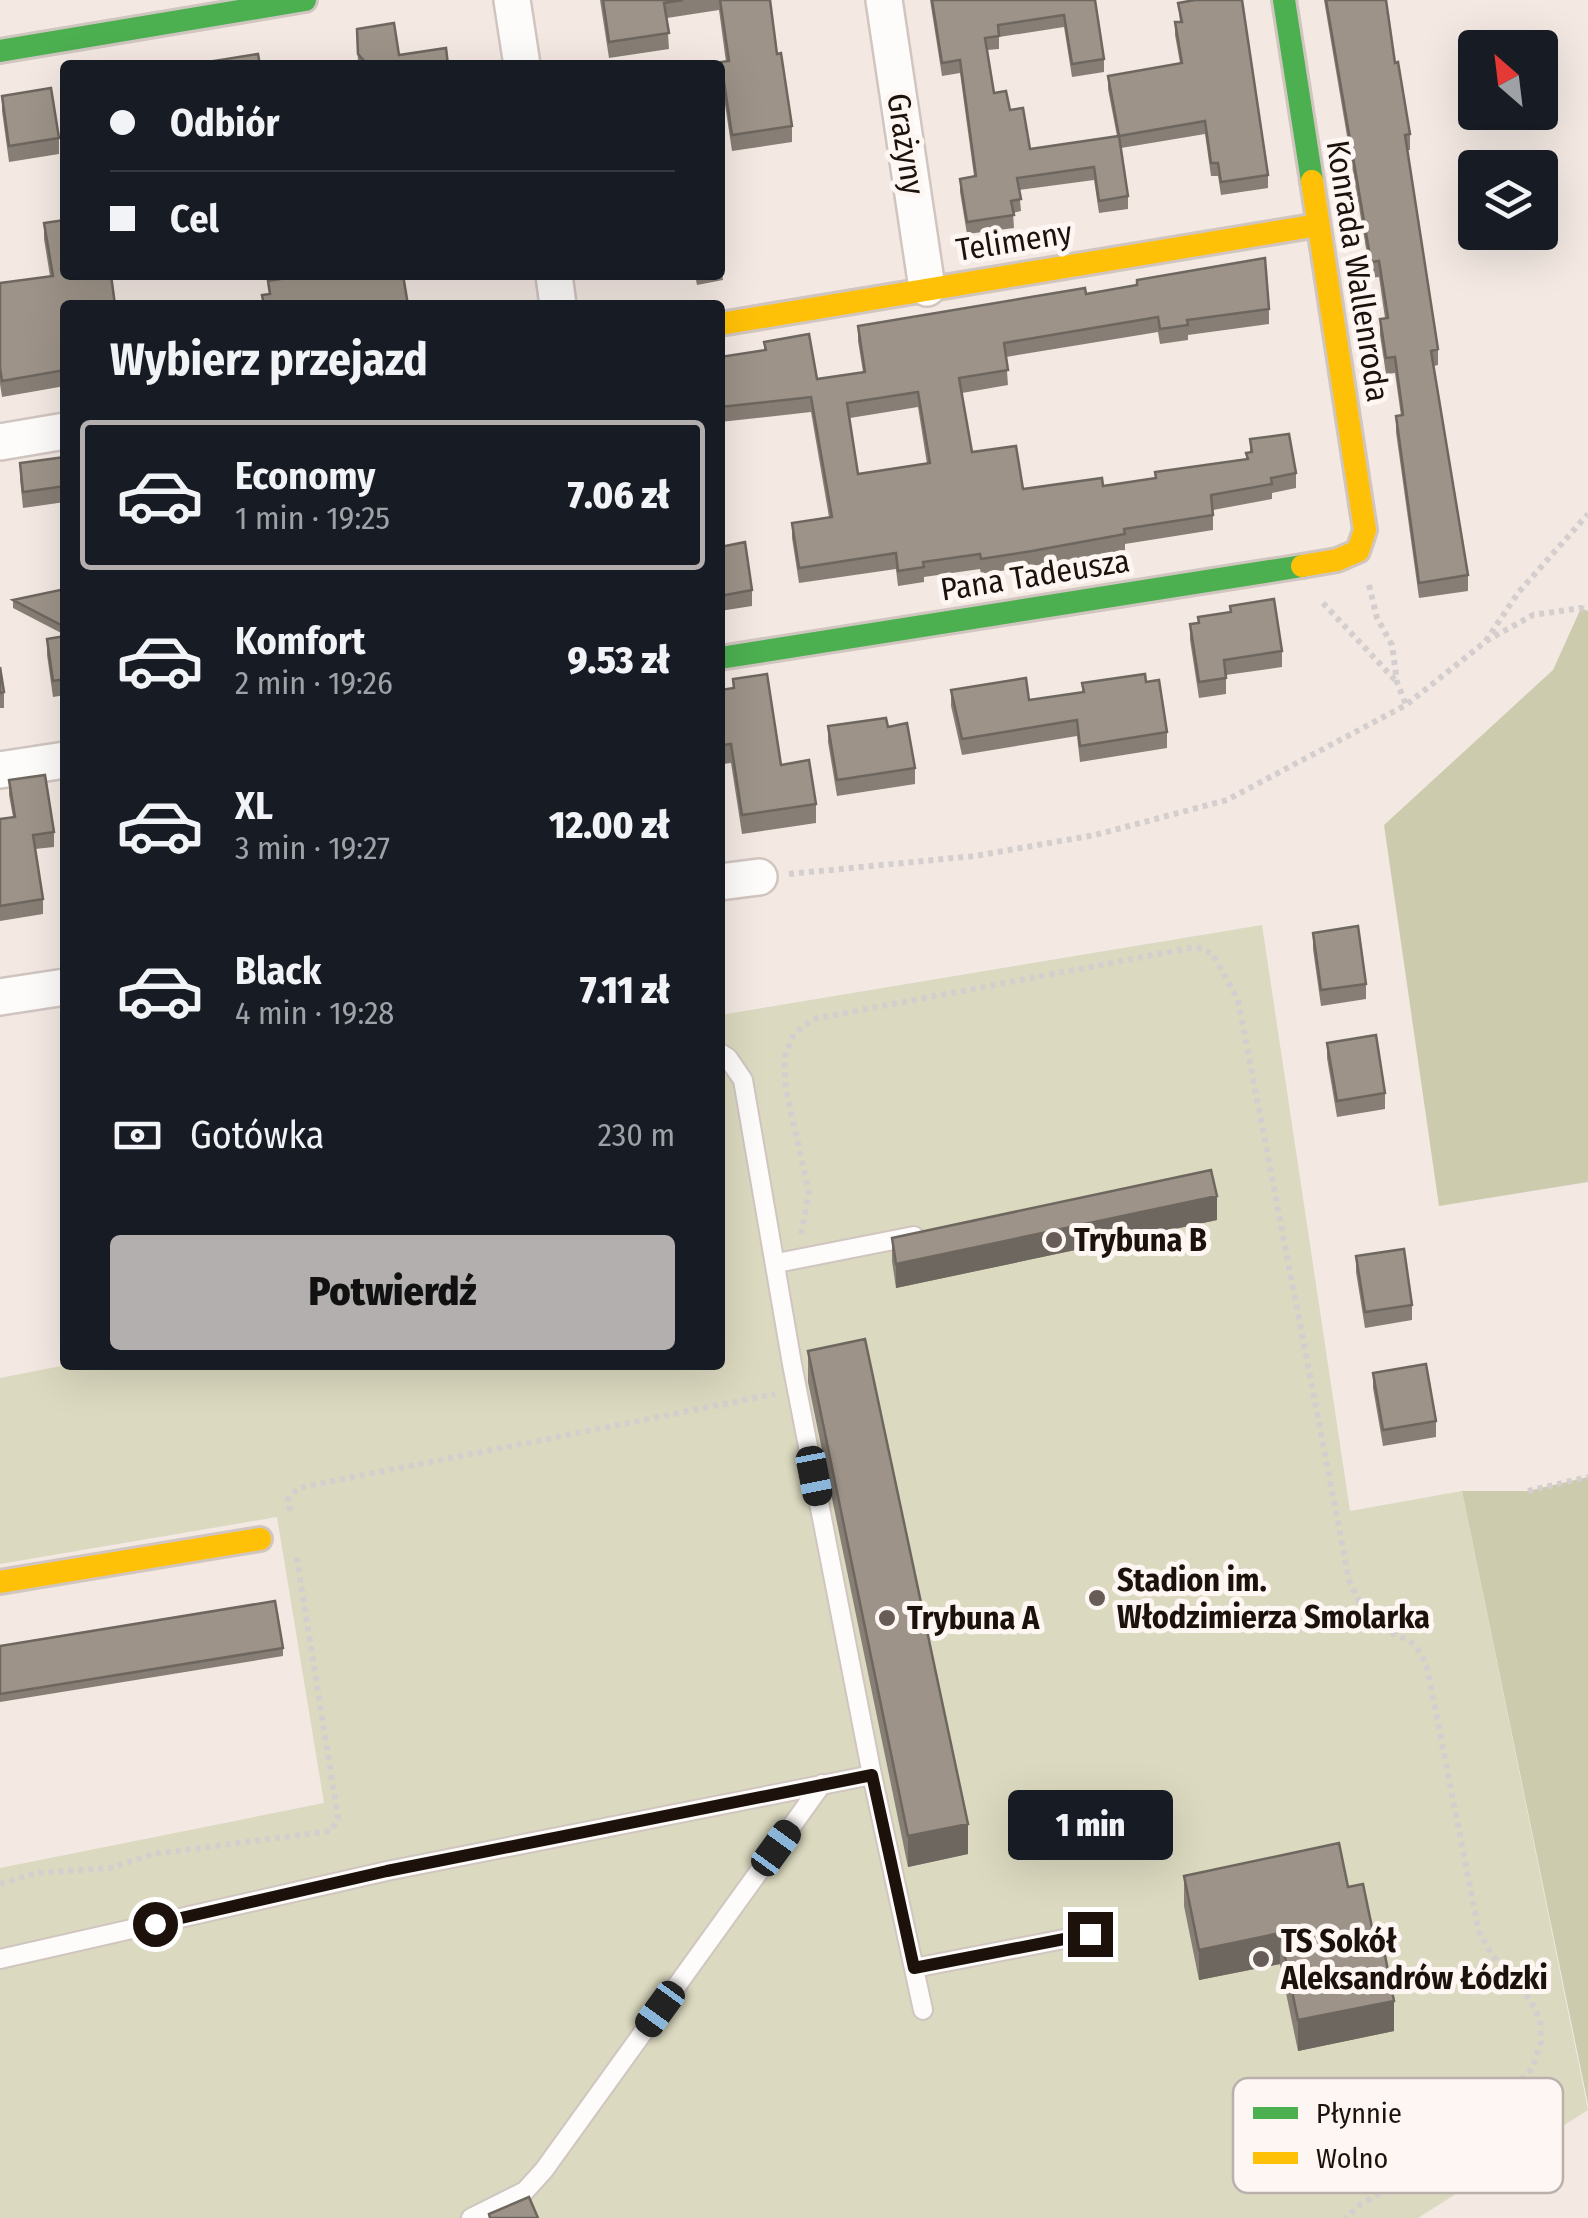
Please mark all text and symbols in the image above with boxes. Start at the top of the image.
north arrow [1458,30,1558,130]
map controls [1458,30,1558,250]
street label: Grażyny [879,91,933,198]
text: Odbiór [170,100,279,146]
street label: Konrada Wallenroda [1319,138,1397,404]
button: layers [1458,150,1558,250]
text: Cel [170,196,219,242]
street label: Telimeny [953,213,1075,269]
text: Wybierz przejazd [110,333,428,387]
icon: car [115,450,205,540]
text: Economy [235,453,375,499]
text: 7.06 zł [568,472,670,518]
text: 1 min · 19:25 [235,499,390,537]
street label: Pana Tadeusza [938,541,1132,609]
icon: car [115,615,205,705]
text: Komfort [235,618,365,664]
text: 9.53 zł [567,637,670,683]
text: 2 min · 19:26 [235,664,393,702]
icon: car [115,780,205,870]
text: XL [235,783,273,829]
text: 12.00 zł [549,802,670,848]
text: 3 min · 19:27 [235,829,390,867]
icon: car [115,945,205,1035]
text: Black [235,948,321,994]
text: 7.11 zł [580,967,670,1013]
text: 4 min · 19:28 [235,994,394,1032]
icon: cash [110,1108,165,1163]
text: Gotówka [190,1112,324,1158]
text: 230 m [598,1116,675,1154]
place label: Trybuna B [1074,1221,1207,1259]
marker: Trybuna B [1043,1229,1065,1251]
button: Potwierdź [110,1235,675,1350]
car [794,1444,834,1508]
place label: Stadion im. Włodzimierza Smolarka [1117,1561,1430,1636]
marker: Stadion im. Włodzimierza Smolarka [1086,1587,1108,1609]
place label: Trybuna A [907,1599,1040,1637]
marker: Trybuna A [876,1607,898,1629]
callout: 1 min [1008,1789,1172,1859]
text: 1 min [1056,1806,1125,1844]
car [746,1815,806,1881]
route start [133,1902,178,1947]
route end [1068,1912,1113,1957]
place label: TS Sokół Aleksandrów Łódzki [1280,1922,1548,1997]
marker: TS Sokół Aleksandrów Łódzki [1250,1948,1272,1970]
car [630,1976,690,2042]
legend [1233,2078,1563,2193]
text: Płynnie [1316,2097,1402,2130]
text: Wolno [1316,2142,1388,2175]

